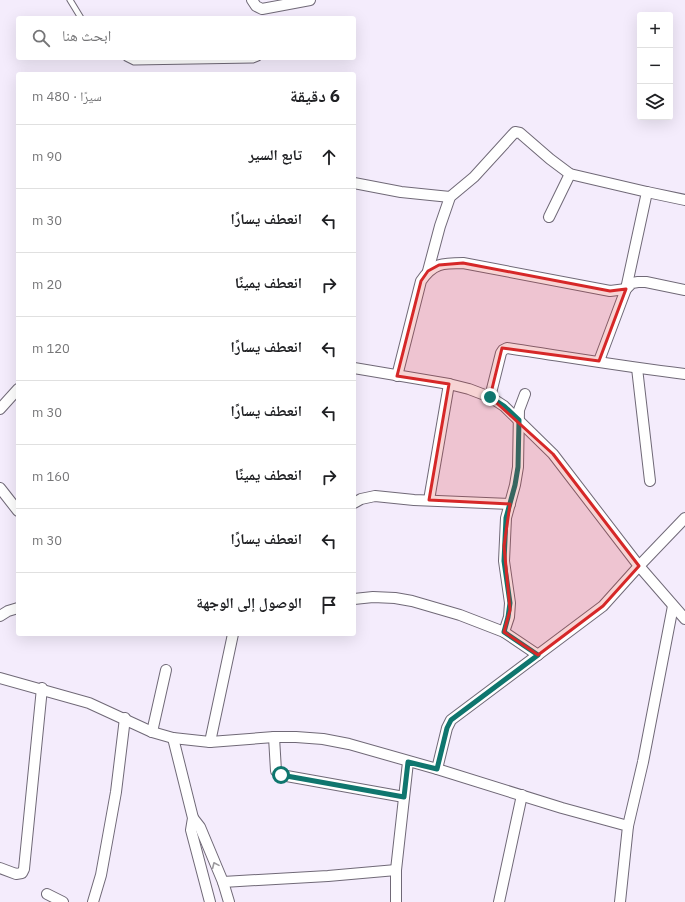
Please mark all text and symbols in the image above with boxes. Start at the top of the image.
map controls [637,12,673,120]
button: + [637,12,673,48]
search box [16,16,356,60]
text: ابحث هنا [62,26,111,45]
icon: search [30,27,52,49]
button: − [637,48,673,84]
button: layers [637,84,673,120]
text: 6 دقيقة [290,85,340,107]
text: سيرًا · 480 m [32,88,102,105]
text: تابع السير [248,145,302,164]
icon: ahead [318,146,340,168]
text: 90 m [32,148,62,165]
text: انعطف يسارًا [230,209,302,228]
icon: left [318,210,340,232]
text: 30 m [32,212,62,229]
text: انعطف يمينًا [235,273,302,292]
icon: right [318,274,340,296]
text: 20 m [32,276,62,293]
text: انعطف يسارًا [230,337,302,356]
icon: left [318,338,340,360]
text: 120 m [32,340,70,357]
route end [481,388,499,406]
text: انعطف يسارًا [230,401,302,420]
icon: left [318,402,340,424]
text: 30 m [32,404,62,421]
text: انعطف يمينًا [235,465,302,484]
icon: right [318,466,340,488]
text: 160 m [32,468,70,485]
text: انعطف يسارًا [230,529,302,548]
icon: left [318,530,340,552]
text: 30 m [32,532,62,549]
text: الوصول إلى الوجهة [196,593,302,612]
icon: arrive [318,594,340,616]
route start [272,766,290,784]
one-way arrow [212,862,220,869]

